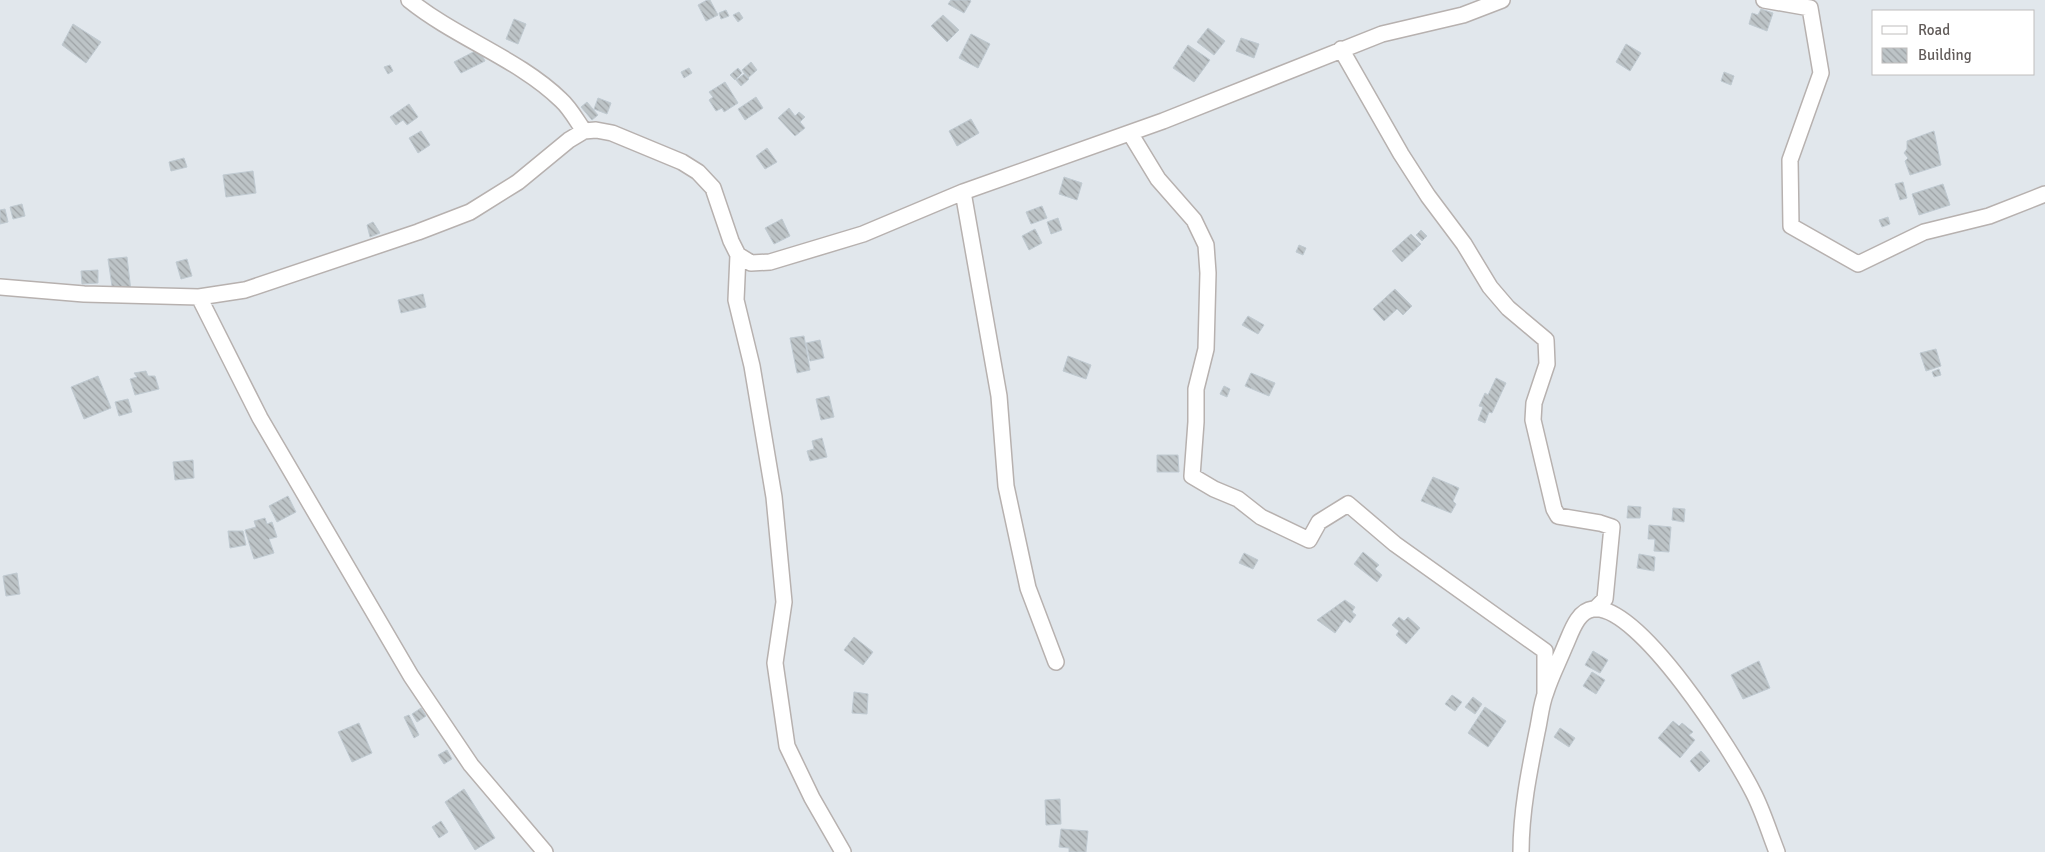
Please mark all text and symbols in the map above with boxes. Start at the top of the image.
legend [1872,10,2035,75]
text: Road [1918,21,1950,39]
text: Building [1918,46,1972,64]

